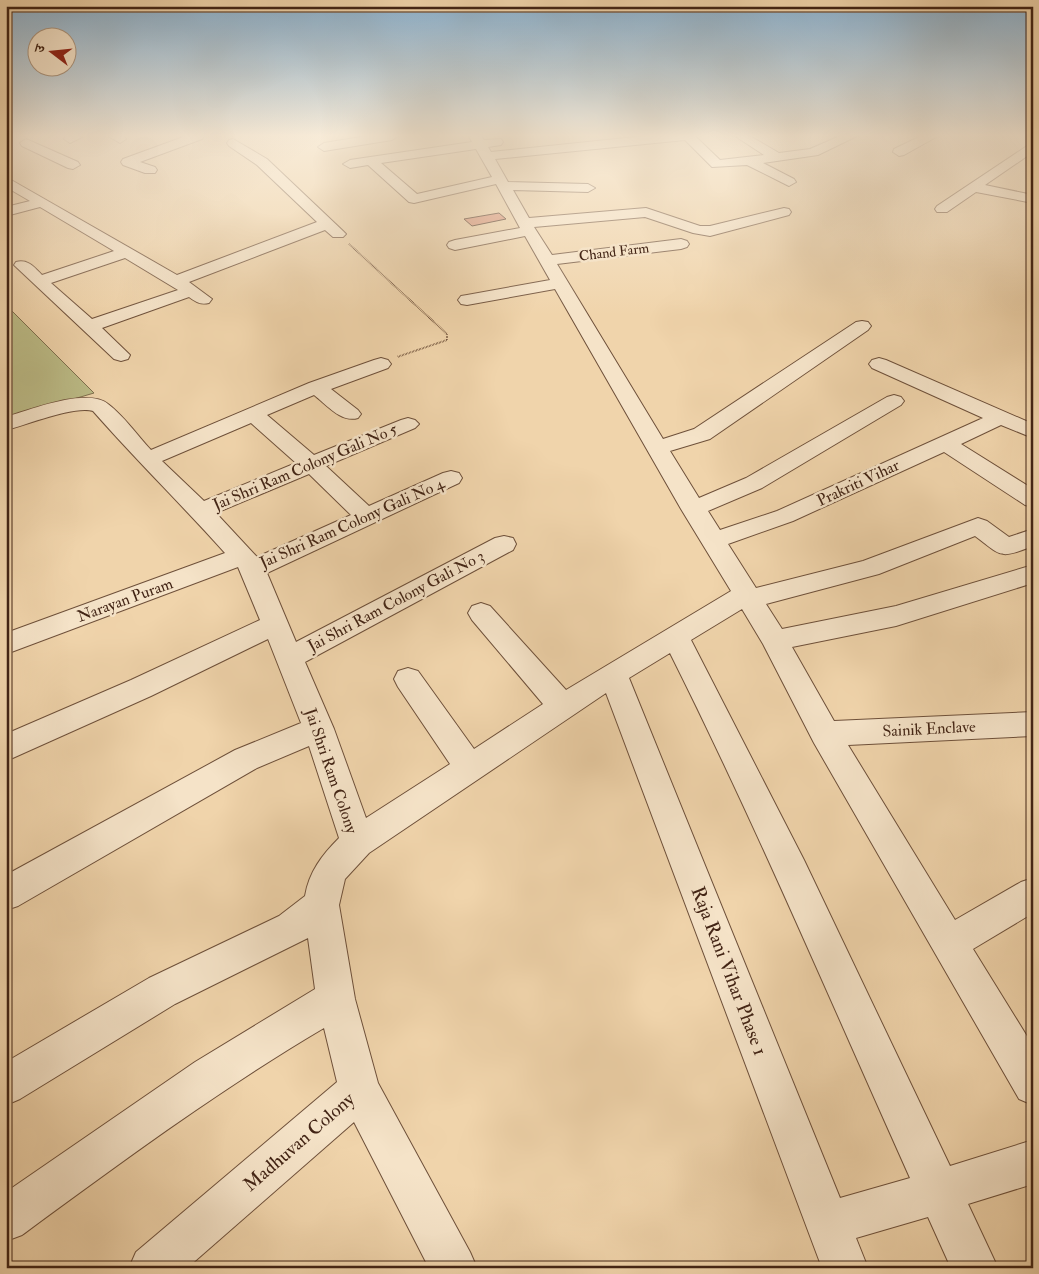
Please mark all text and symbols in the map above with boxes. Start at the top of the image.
north arrow [28,28,78,78]
text: उ [31,42,49,55]
street label: Chand Farm [578,239,650,265]
street label: Jai Shri Ram Colony Gali No 5 [209,419,401,516]
street label: Prakriti Vihar [814,455,903,511]
street label: Jai Shri Ram Colony Gali No 4 [256,473,449,574]
street label: Jai Shri Ram Colony Gali No 3 [303,546,488,658]
street label: Narayan Puram [74,573,176,627]
street label: Jai Shri Ram Colony [299,705,362,838]
street label: Sainik Enclave [882,717,976,741]
street label: Raja Rani Vihar Phase 1 [686,883,772,1059]
street label: Madhuvan Colony [238,1087,360,1197]

